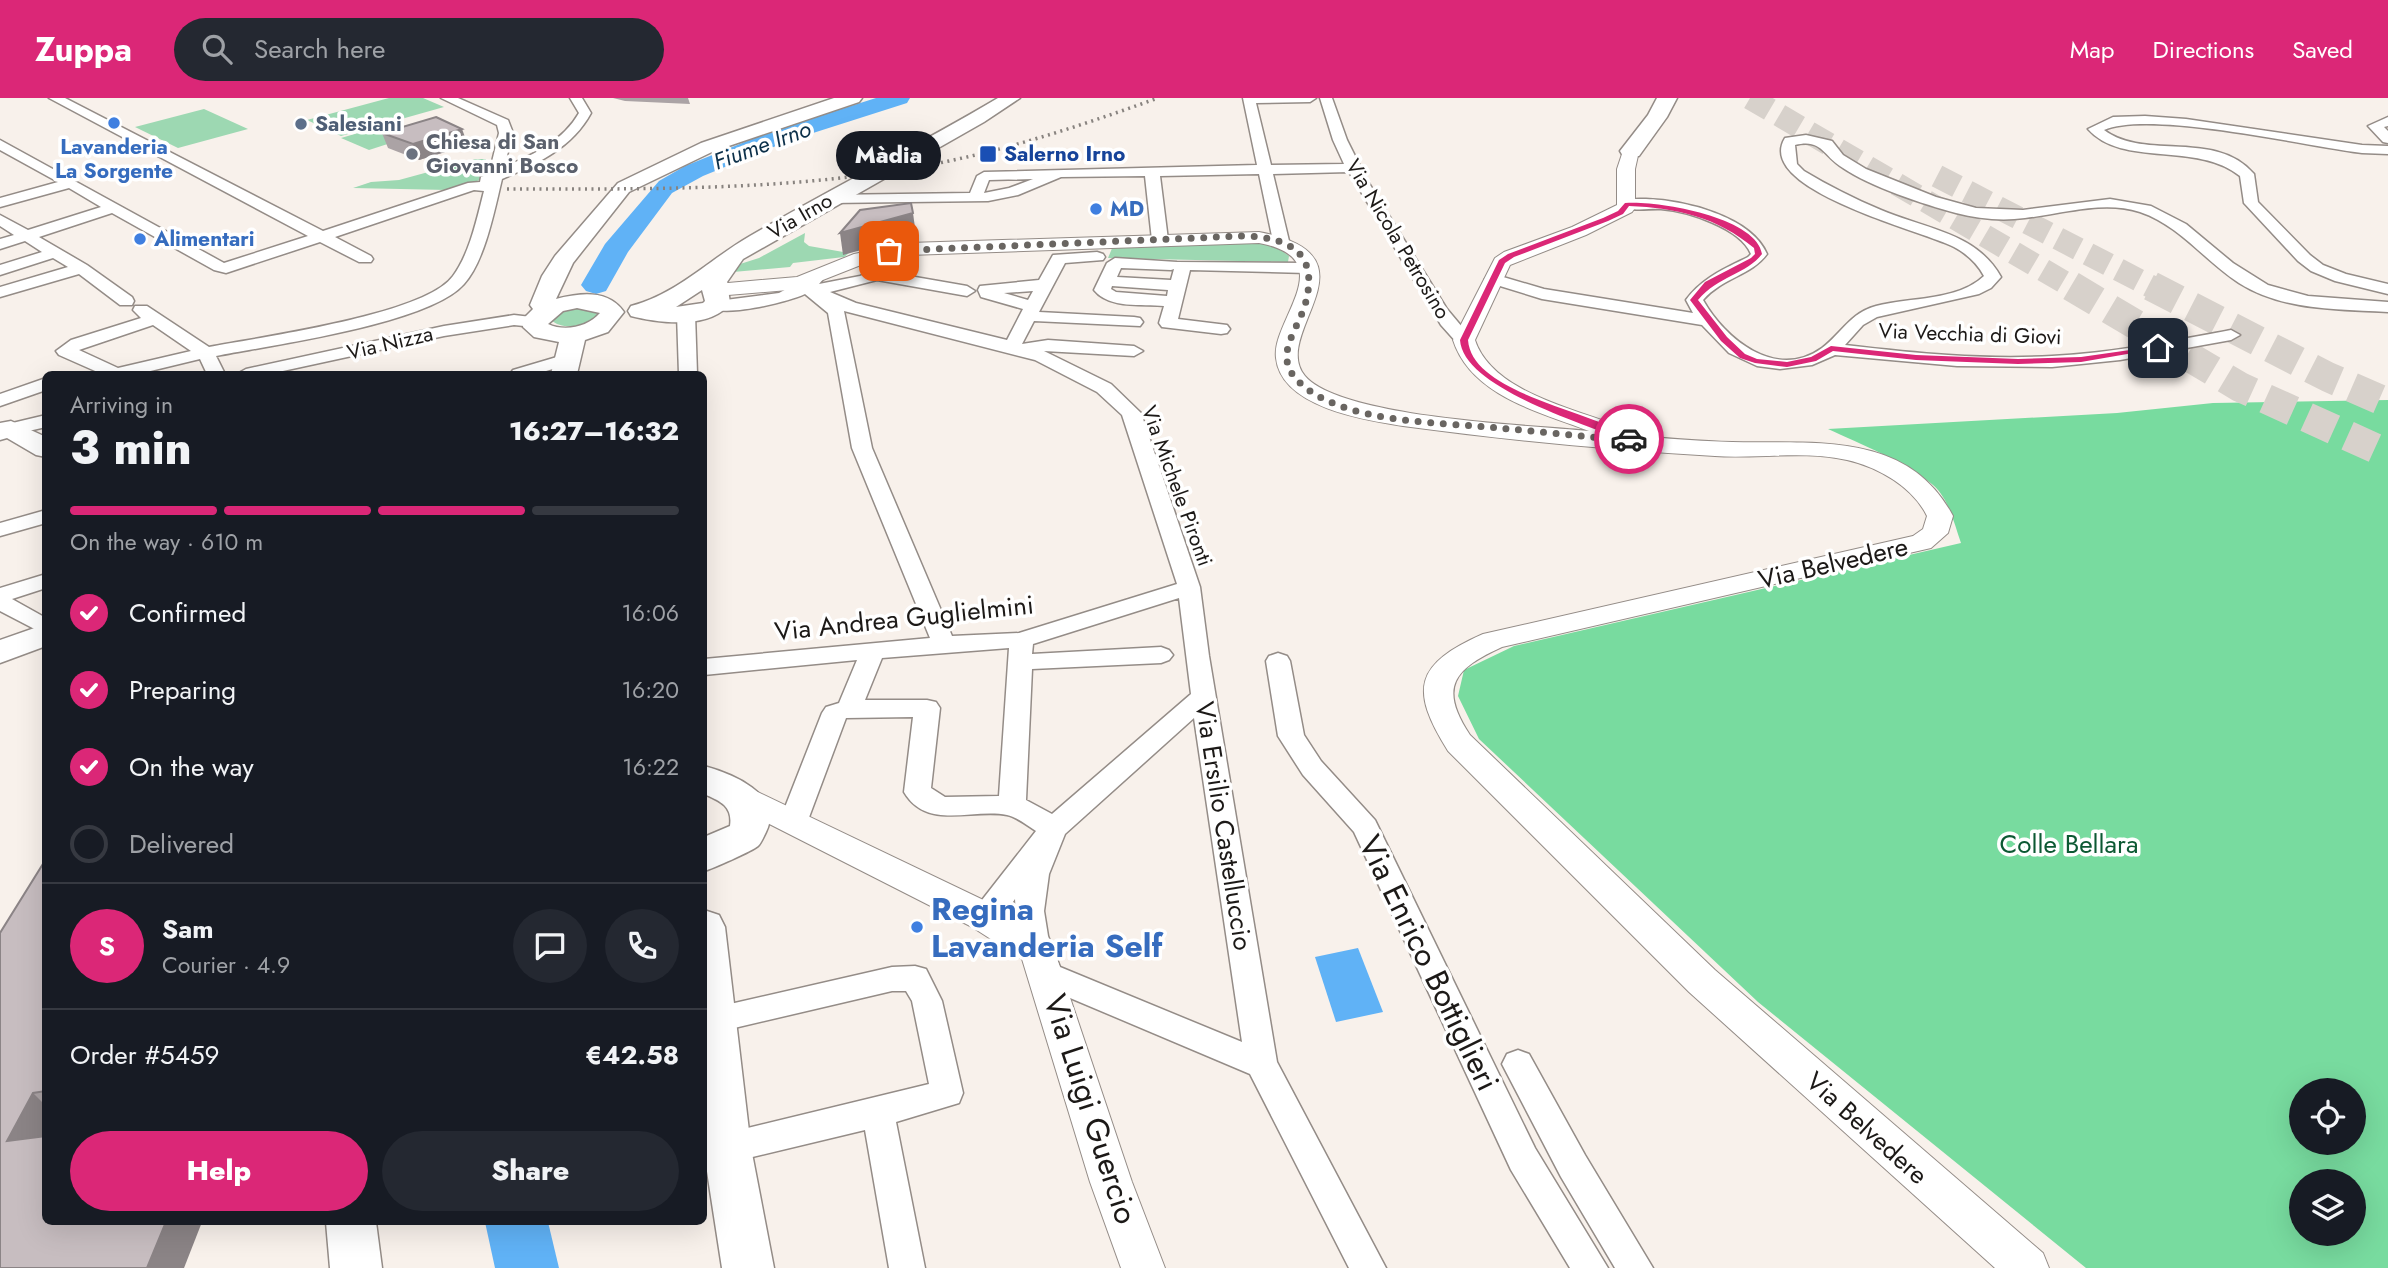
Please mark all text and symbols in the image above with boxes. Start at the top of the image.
search box [174,18,664,81]
text: Zuppa [35,26,132,73]
icon: search [198,30,236,68]
text: Search here [254,30,385,68]
text: Map [2070,32,2115,67]
text: Directions [2153,32,2254,67]
text: Saved [2292,32,2353,67]
place label: Salesiani [315,109,402,139]
water label: Fiume Irno [708,111,816,178]
marker: Lavanderia La Sorgente [106,115,122,131]
marker: Salesiani [293,116,309,132]
place label: Chiesa di San Giovanni Bosco [426,127,578,181]
place label: Lavanderia La Sorgente [55,132,173,186]
callout: Màdia [836,132,942,181]
text: Màdia [855,138,922,172]
place label: Salerno Irno [1004,139,1125,169]
marker: Salerno Irno [978,144,998,164]
marker: Chiesa di San Giovanni Bosco [404,146,420,162]
street label: Via Nicola Petrosino [1338,153,1458,325]
street label: Via Irno [762,185,838,247]
place label: MD [1110,194,1144,224]
marker: MD [1088,201,1104,217]
pin [859,221,919,281]
place label: Alimentari [153,224,255,254]
marker: Alimentari [132,231,148,247]
icon: bag [870,232,908,270]
street label: Via Vecchia di Giovi [1878,316,2062,352]
pin [2128,318,2188,378]
street label: Via Nizza [344,319,436,367]
icon: home [2139,329,2177,367]
text: Arriving in [70,388,173,422]
street label: Via Michele Pironti [1134,402,1220,570]
courier [1594,404,1664,474]
text: 16:27–16:32 [509,412,679,450]
text: 3 min [70,415,192,481]
icon: car [1610,420,1648,458]
text: On the way · 610 m [70,525,263,559]
street label: Via Belvedere [1754,527,1912,599]
street label: Via Andrea Guglielmini [773,586,1035,650]
icon: check [70,594,108,632]
text: Confirmed [129,594,246,632]
text: 16:06 [621,596,679,630]
icon: check [70,671,108,709]
text: Preparing [129,671,236,709]
text: 16:20 [622,673,679,707]
street label: Via Ersilio Castelluccio [1186,699,1262,953]
icon: check [70,748,108,786]
text: On the way [129,748,254,786]
text: 16:22 [622,750,679,784]
text: Delivered [129,825,234,863]
park label: Colle Bellara [2000,825,2138,863]
street label: Via Enrico Bottiglieri [1347,827,1511,1099]
place label: Regina Lavanderia Self [931,886,1164,969]
button: chat [513,909,587,983]
button: phone [605,909,679,983]
text: Sam [162,910,214,948]
marker: Regina Lavanderia Self [909,919,925,935]
text: S [99,927,115,965]
text: Courier · 4.9 [162,948,290,982]
street label: Via Luigi Guercio [1032,988,1150,1230]
text: Order #5459 [70,1036,220,1074]
text: €42.58 [585,1036,679,1074]
street label: Via Belvedere [1798,1063,1936,1193]
map controls [2289,1078,2366,1246]
button: locate [2289,1078,2366,1155]
button: Help [70,1131,368,1211]
button: Share [382,1131,679,1211]
button: layers [2289,1169,2366,1246]

